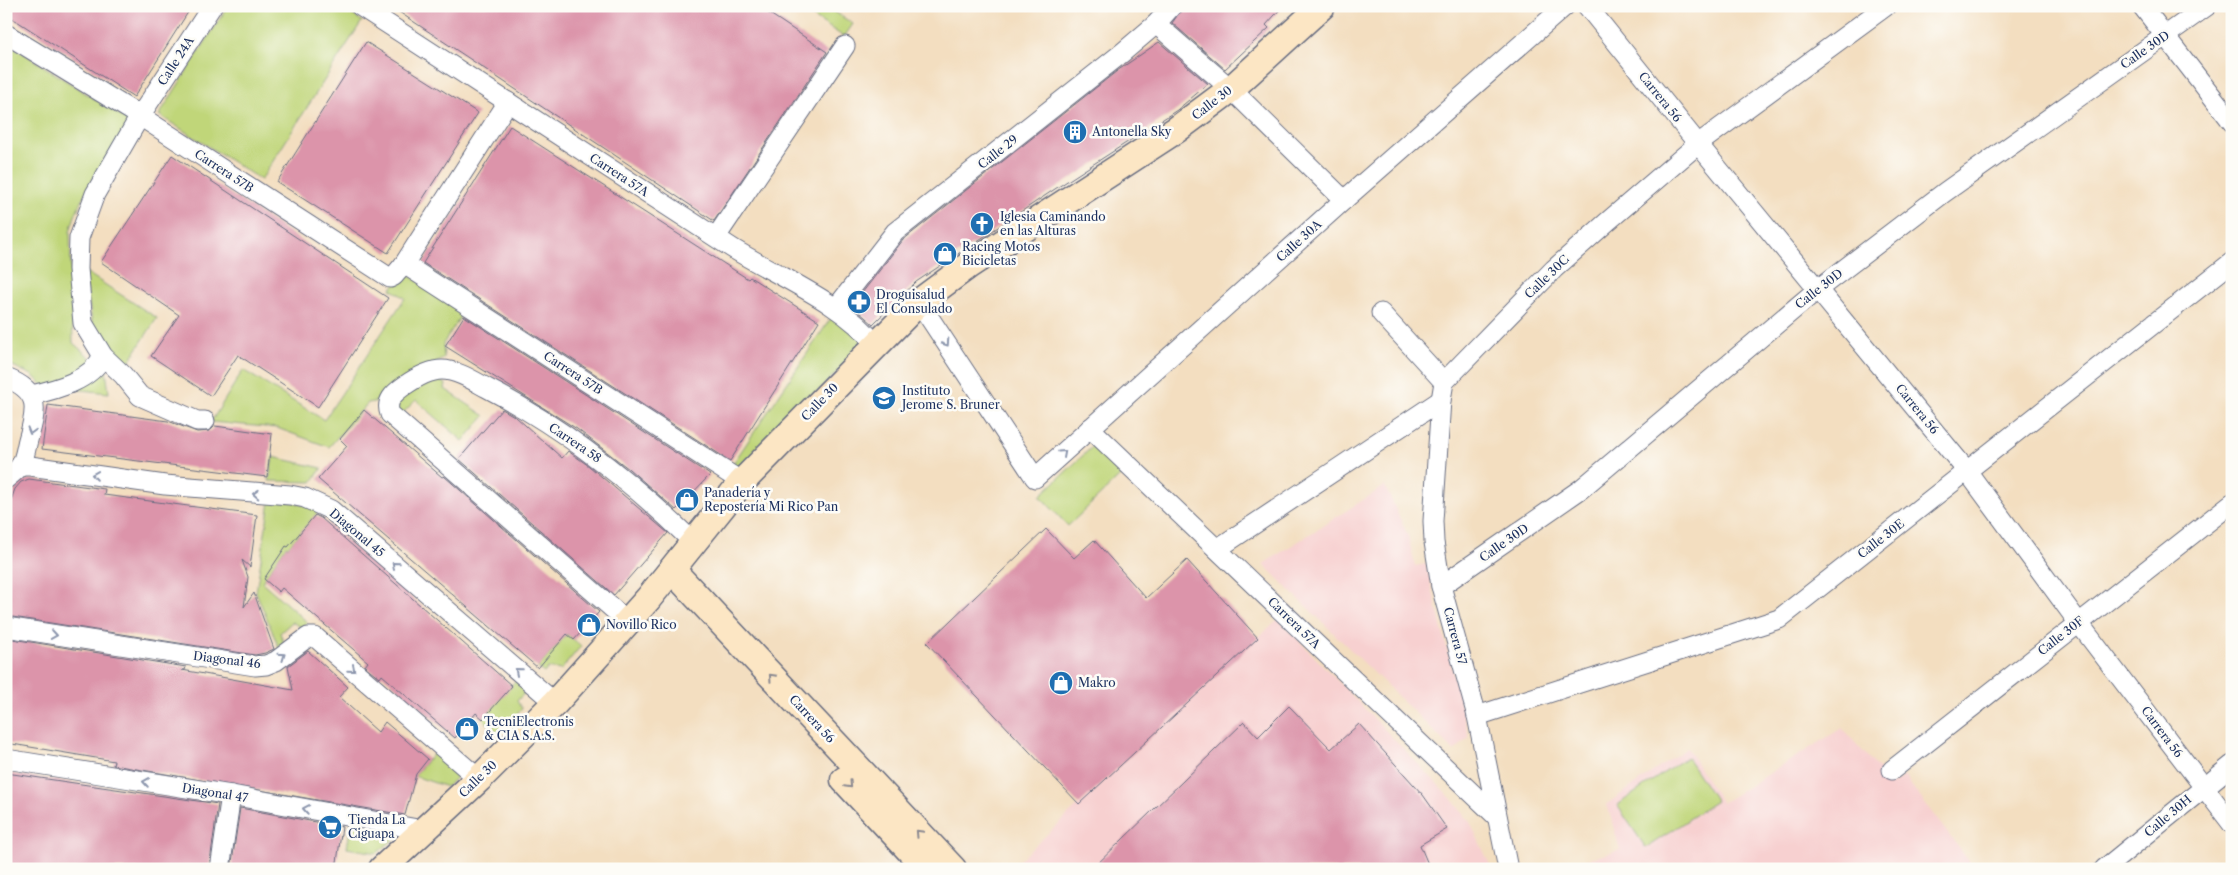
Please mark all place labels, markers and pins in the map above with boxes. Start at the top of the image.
building icon: Antonella Sky [1062,119,1088,145]
place label: Antonella Sky [1091,124,1172,139]
place label: Iglesia Caminando en las Alturas [1000,209,1106,238]
church icon: Iglesia Caminando en las Alturas [969,211,995,237]
place label: Racing Motos Bicicletas [962,239,1040,268]
shop icon: Racing Motos Bicicletas [932,241,958,267]
place label: Droguisalud El Consulado [876,287,952,316]
pharmacy icon: Droguisalud El Consulado [846,289,872,315]
place label: Instituto Jerome S. Bruner [900,383,1000,412]
school or university icon: Instituto Jerome S. Bruner [871,385,897,411]
place label: Panadería y Repostería Mi Rico Pan [704,485,839,514]
shop icon: Panadería y Repostería Mi Rico Pan [674,487,700,513]
shop icon: Novillo Rico [576,612,602,638]
place label: Novillo Rico [606,617,677,632]
shop icon: Makro [1048,670,1074,696]
place label: Makro [1078,675,1116,690]
place label: TecniElectronis & CIA S.A.S. [484,714,574,743]
shop icon: TecniElectronis & CIA S.A.S. [454,716,480,742]
place label: Tienda La Ciguapa [348,812,406,841]
supermarket icon: Tienda La Ciguapa [317,814,343,840]

